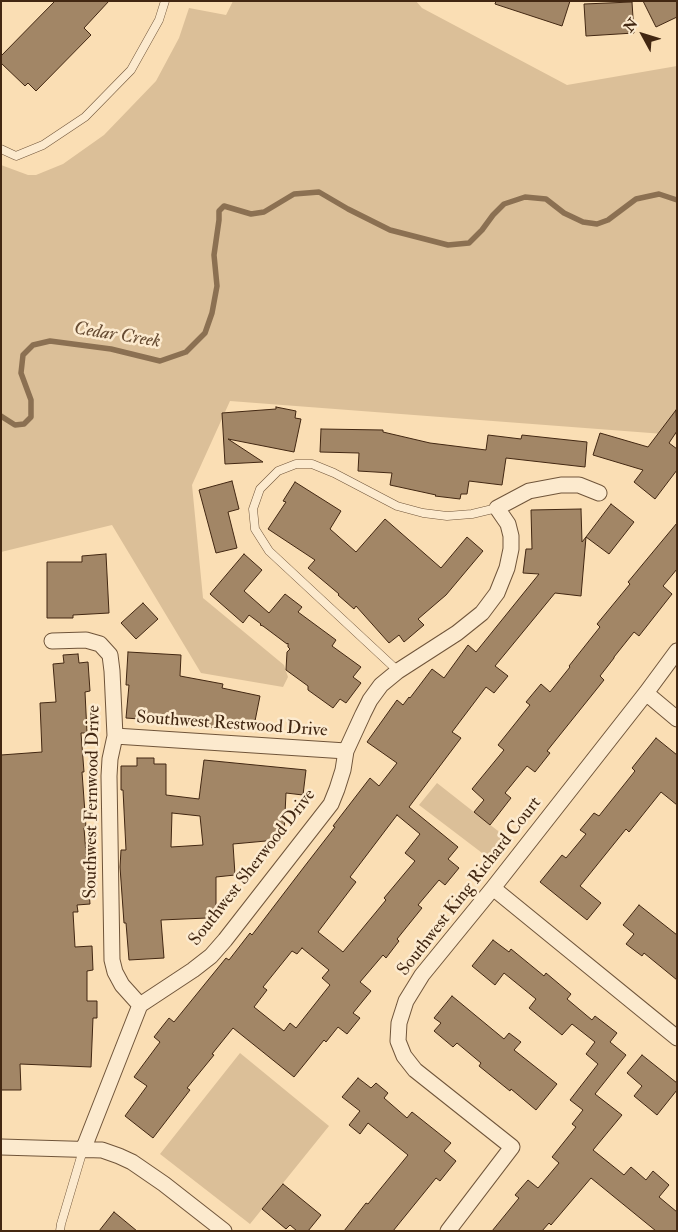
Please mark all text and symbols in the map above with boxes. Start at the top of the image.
north arrow [618,10,668,60]
text: N [620,15,642,35]
water label: Cedar Creek [72,318,162,354]
street label: Southwest Fernwood Drive [81,705,105,899]
street label: Southwest Restwood Drive [136,708,328,742]
street label: Southwest Sherwood Drive [185,785,321,951]
street label: Southwest King Richard Court [393,793,547,981]

